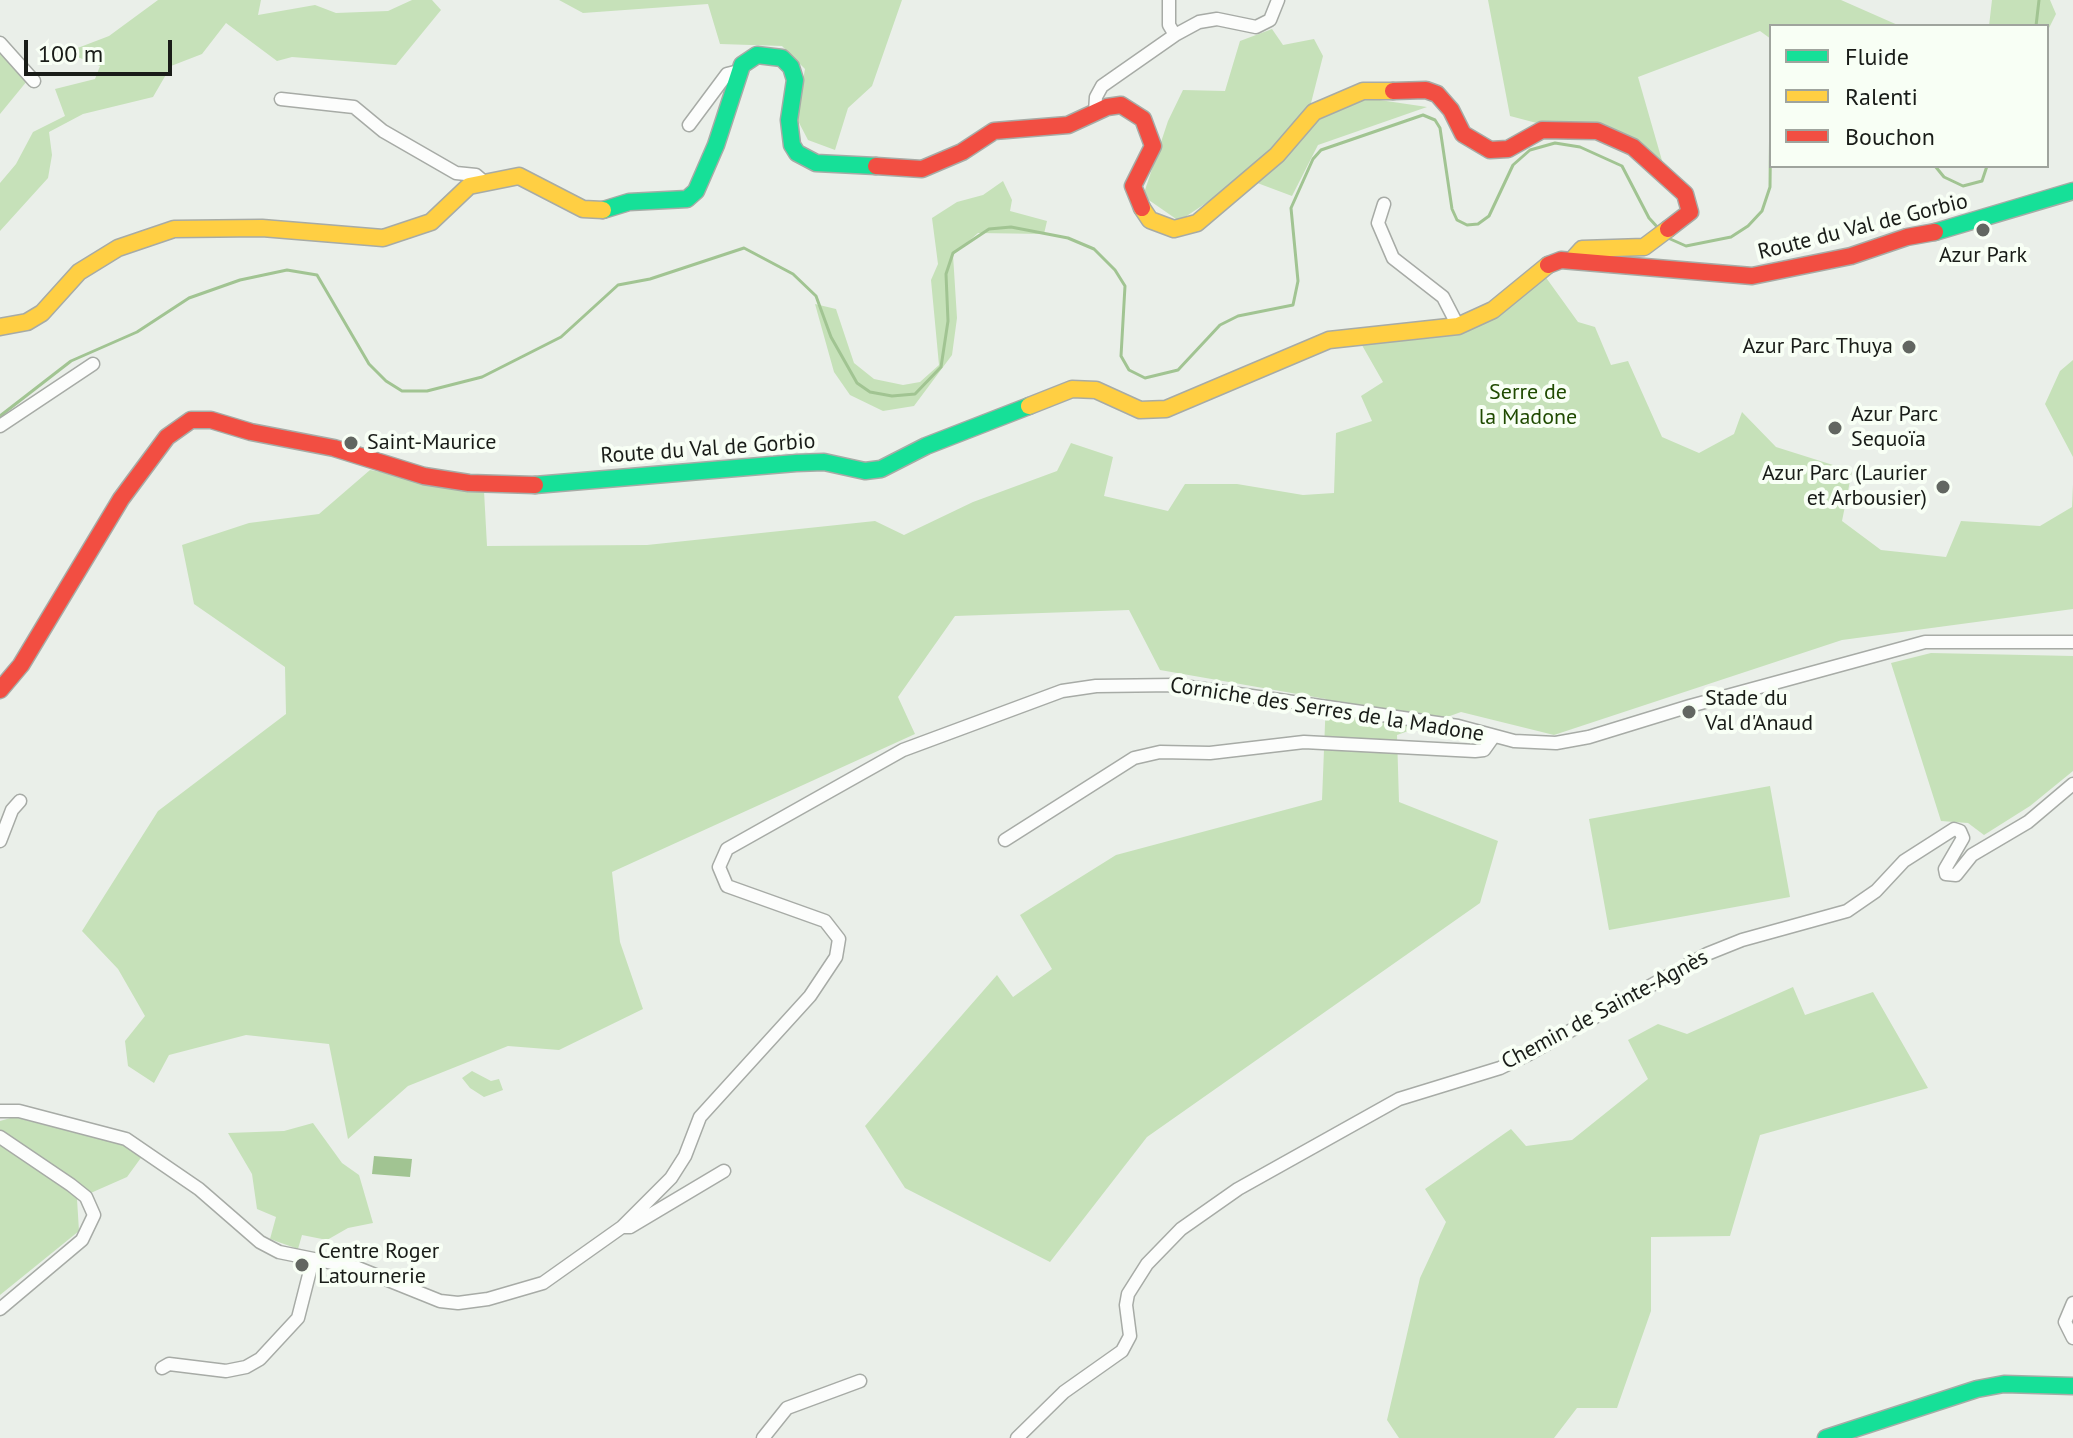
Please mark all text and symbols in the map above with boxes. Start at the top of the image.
scale bar [28,24,176,74]
legend [1769,24,2049,168]
text: 100 m [38,38,103,69]
text: Fluide [1845,41,1909,72]
text: Ralenti [1845,81,1918,112]
text: Bouchon [1845,121,1935,152]
street label: Route du Val de Gorbio [1755,188,1971,266]
marker: Azur Park [1974,221,1992,239]
place label: Azur Park [1939,243,2027,269]
place label: Azur Parc Thuya [1743,334,1893,360]
marker: Azur Parc Thuya [1900,338,1918,356]
park label: Serre de la Madone [1479,380,1577,432]
place label: Azur Parc Sequoïa [1851,402,1938,454]
marker: Azur Parc Sequoïa [1826,419,1844,437]
street label: Route du Val de Gorbio [600,428,816,470]
place label: Saint-Maurice [367,430,496,456]
marker: Saint-Maurice [342,434,360,452]
place label: Azur Parc (Laurier et Arbousier) [1762,461,1927,512]
marker: Azur Parc (Laurier et Arbousier) [1934,478,1952,496]
street label: Corniche des Serres de la Madone [1168,672,1486,748]
place label: Stade du Val d'Anaud [1705,686,1813,738]
marker: Stade du Val d'Anaud [1680,703,1698,721]
street label: Chemin de Sainte-Agnès [1497,944,1713,1076]
place label: Centre Roger Latournerie [318,1239,439,1290]
marker: Centre Roger Latournerie [293,1256,311,1274]

